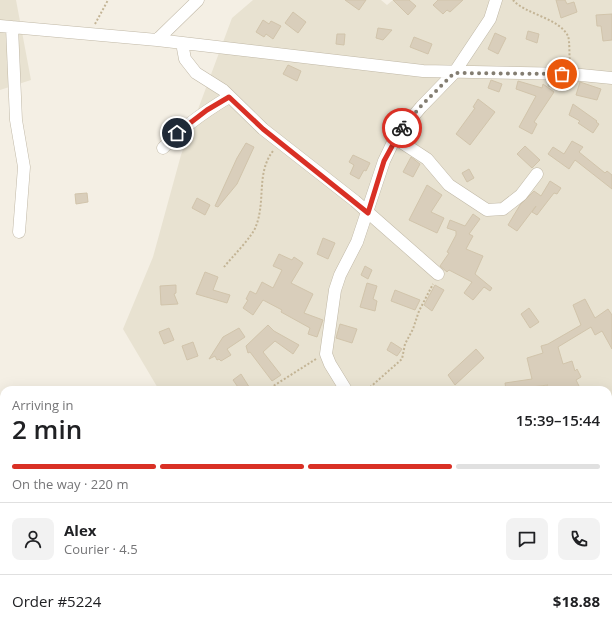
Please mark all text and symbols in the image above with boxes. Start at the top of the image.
pin [545,57,579,91]
icon: bag [551,63,573,85]
courier [382,108,422,148]
pin [160,116,194,150]
icon: bike [391,117,413,139]
icon: home [166,122,188,144]
text: Arriving in [12,396,74,414]
text: 15:39–15:44 [516,410,600,430]
text: 2 min [12,411,82,447]
text: On the way · 220 m [12,475,128,493]
button: person [12,518,54,560]
button: chat [506,518,548,560]
button: phone [558,518,600,560]
text: Alex [64,520,96,540]
text: Courier · 4.5 [64,540,138,558]
text: Order #5224 [12,591,101,611]
text: $18.88 [553,591,600,611]

